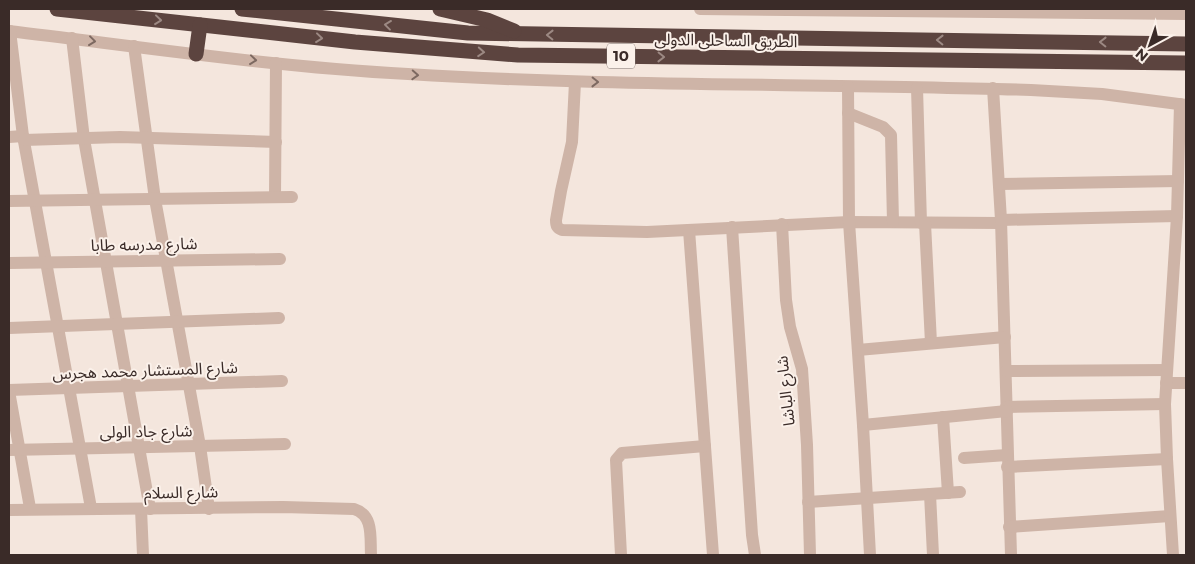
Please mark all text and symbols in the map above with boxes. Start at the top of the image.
one-way arrow [154,14,162,25]
one-way arrow [384,20,392,31]
north arrow [1125,20,1175,70]
one-way arrow [546,30,554,40]
street label: الطريق الساحلى الدولى [654,30,798,52]
one-way arrow [316,32,324,43]
one-way arrow [88,35,96,46]
one-way arrow [936,35,944,45]
one-way arrow [1098,37,1106,48]
road number: 10 [607,44,635,68]
text: N [1132,44,1152,65]
one-way arrow [478,47,486,58]
one-way arrow [657,51,665,62]
one-way arrow [250,54,258,65]
one-way arrow [411,69,419,80]
one-way arrow [592,77,599,87]
street label: شارع مدرسه طابا [91,234,198,258]
street label: شارع الباشا [772,354,802,427]
street label: شارع المستشار محمد هجرس [52,358,238,386]
street label: شارع جاد الولى [99,421,193,445]
street label: شارع السلام [144,482,218,506]

